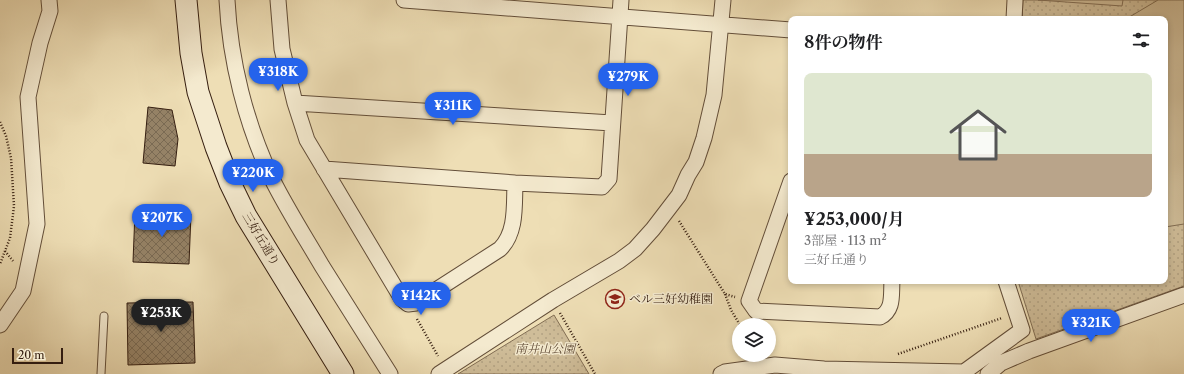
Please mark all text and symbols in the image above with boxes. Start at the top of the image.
icon: filters [1130,29,1152,51]
text: 8件の物件 [804,32,882,52]
pin: ¥318K [250,58,306,92]
text: ¥318K [258,63,298,79]
pin: ¥279K [600,63,656,97]
text: ¥279K [607,68,649,84]
pin: ¥311K [425,92,481,126]
text: ¥311K [434,97,472,113]
icon: home [942,99,1014,171]
pin: ¥220K [225,159,281,193]
text: ¥220K [232,164,274,180]
pin: ¥207K [134,204,190,238]
text: ¥207K [141,209,183,225]
street label: 三好丘通り [240,209,283,268]
text: ¥253,000/月 [804,209,905,229]
text: 3部屋 · 113 m² [804,232,887,248]
text: 三好丘通り [804,251,869,267]
pin: ¥142K [393,282,449,316]
text: ¥142K [401,287,441,303]
school or university icon: ベル三好幼稚園 [604,288,626,310]
place label: ベル三好幼稚園 [629,291,713,306]
pin: ¥253K [133,299,189,333]
text: ¥253K [140,304,182,320]
pin: ¥321K [1063,309,1119,343]
text: ¥321K [1071,314,1111,330]
map controls [732,318,776,362]
button: layers [732,318,776,362]
park label: 南井山公園 [515,341,577,356]
scale bar [12,346,63,365]
text: 20 m [18,348,44,362]

